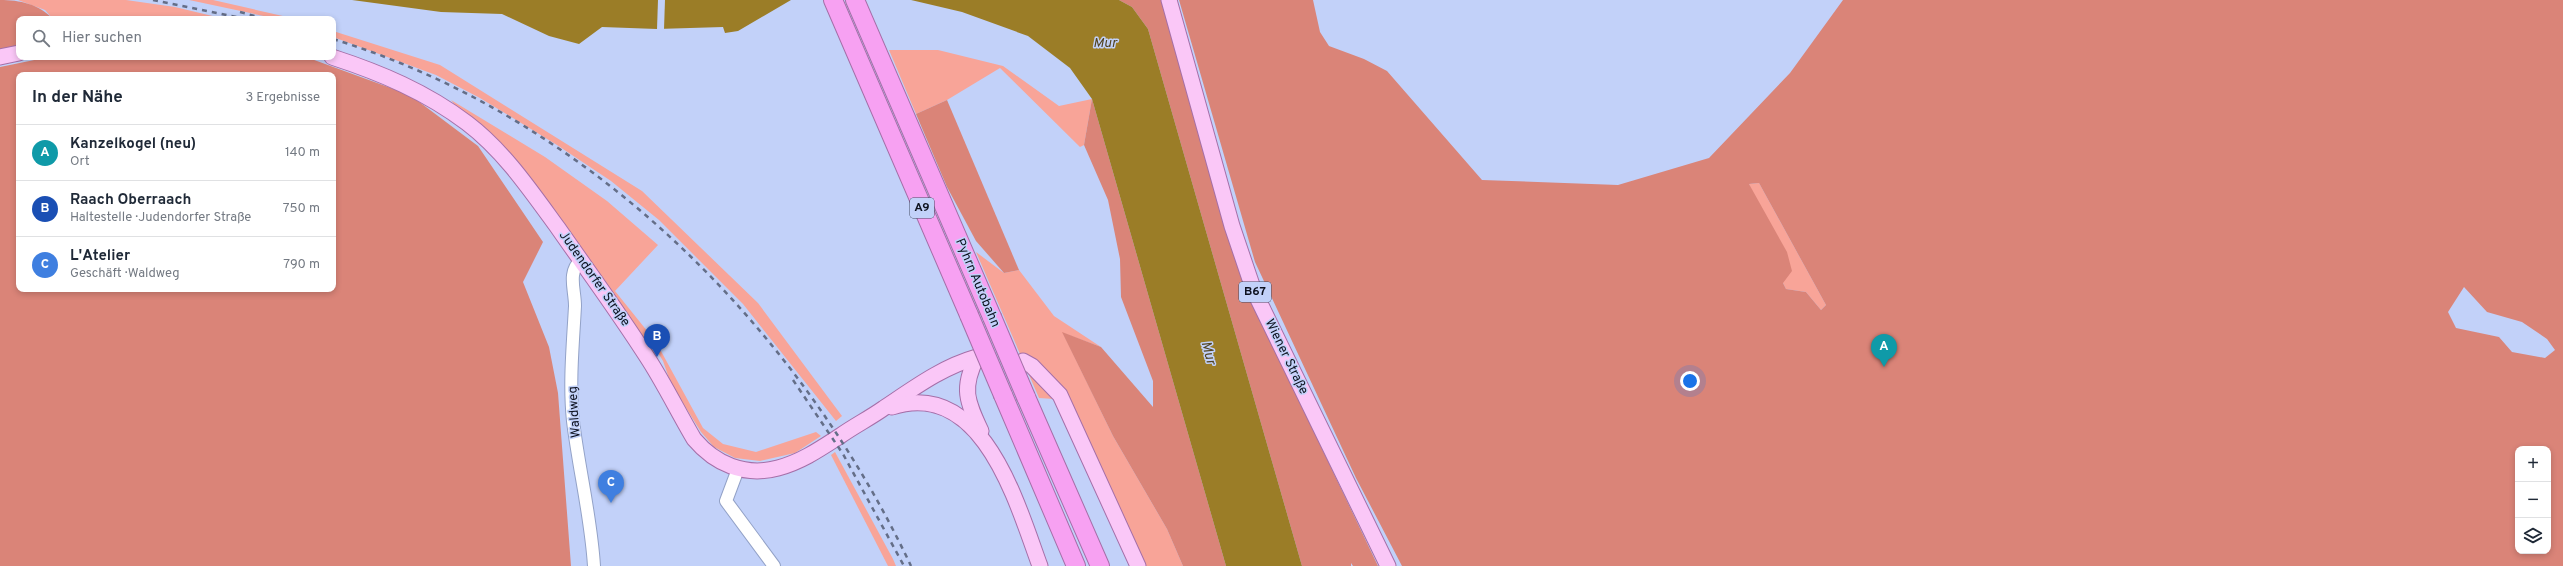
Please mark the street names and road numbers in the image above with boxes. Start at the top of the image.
road number: A9 [910,198,934,218]
street label: Judendorfer Straße [555,228,633,330]
street label: Pyhrn Autobahn [951,236,1003,330]
road number: B67 [1239,282,1271,302]
street label: Wiener Straße [1261,317,1311,397]
street label: Waldweg [565,386,585,438]

